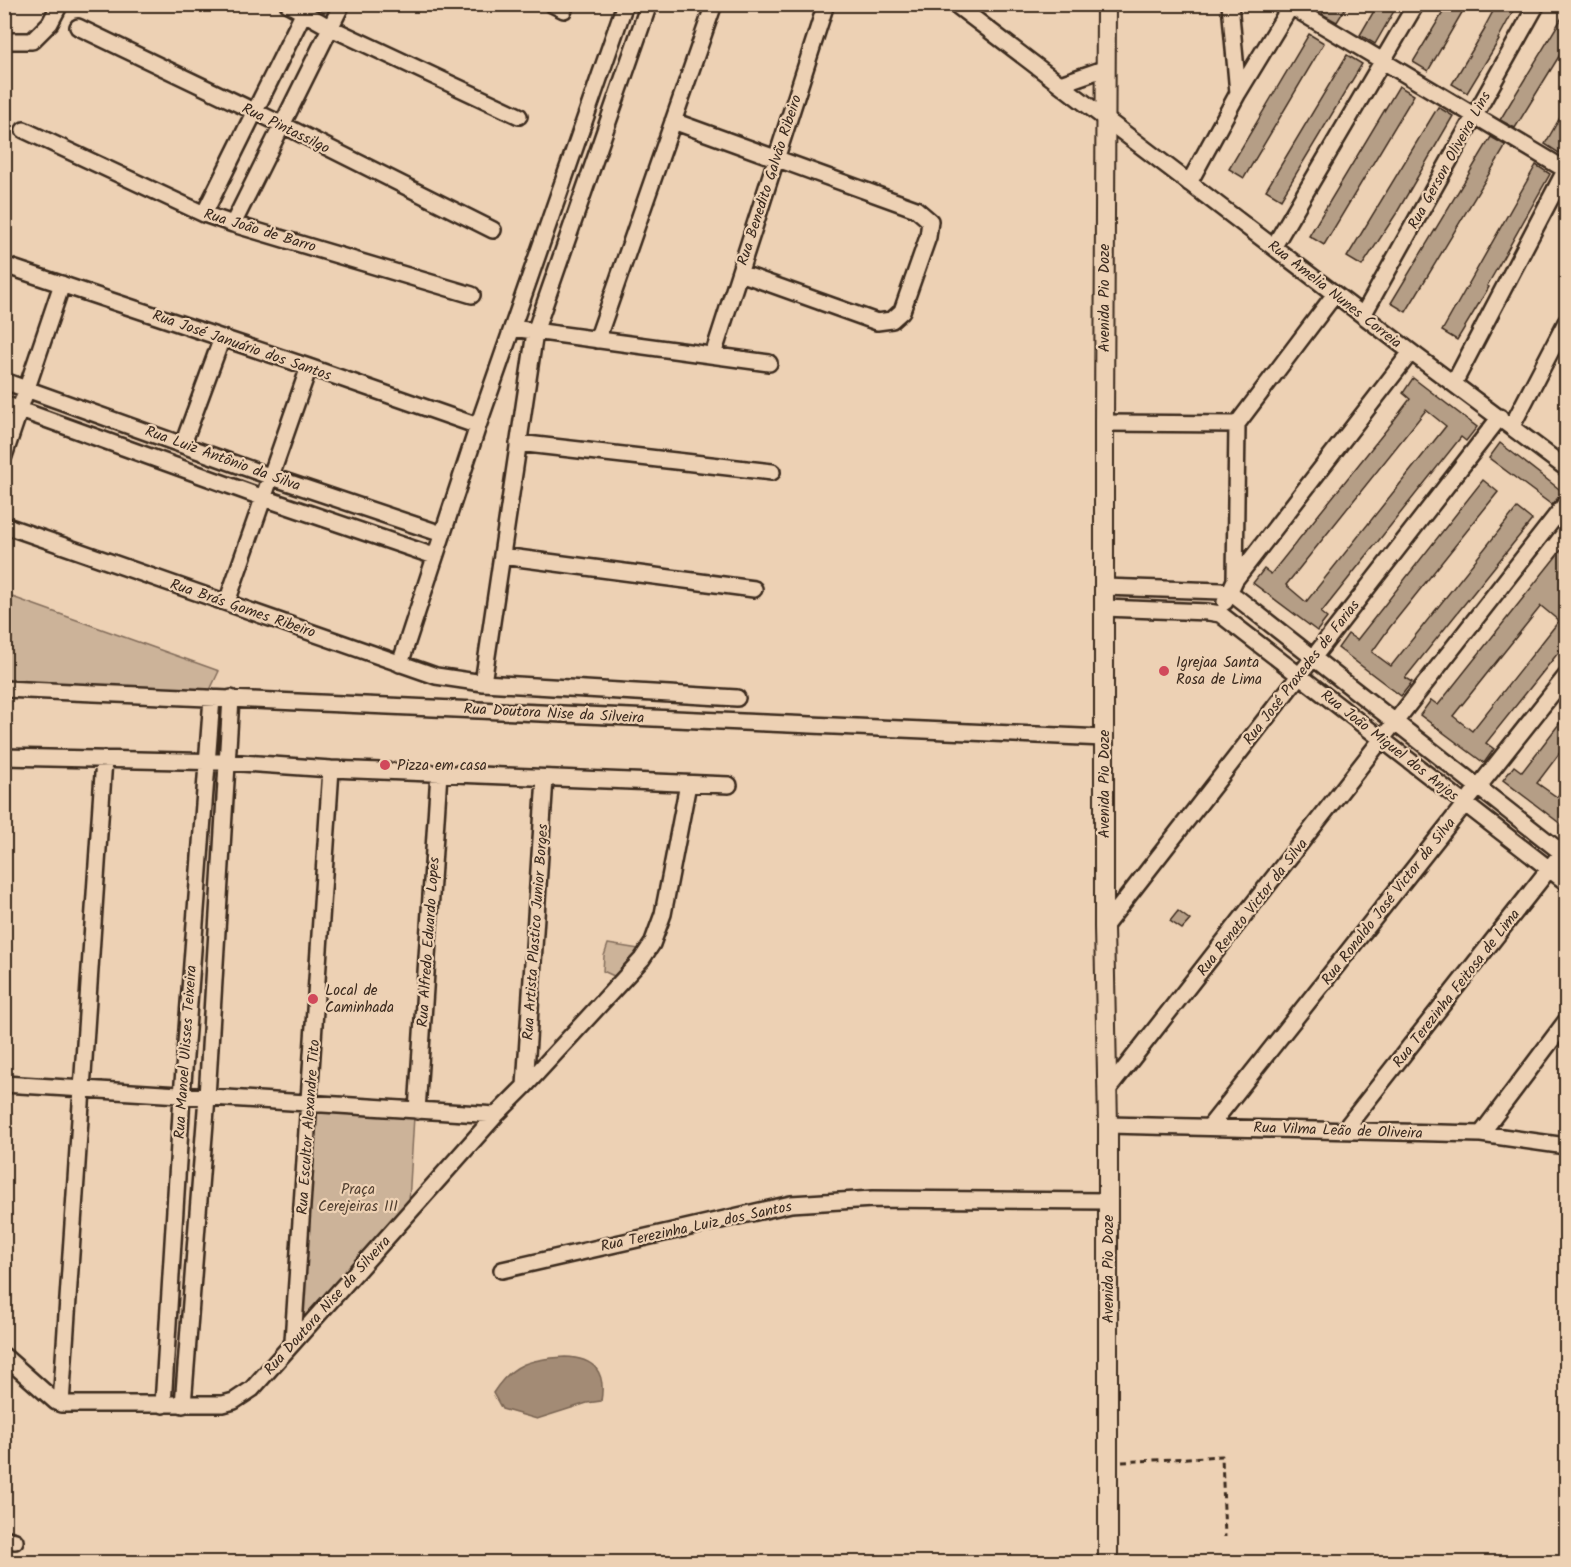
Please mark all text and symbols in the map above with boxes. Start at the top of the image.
street label: Rua Gerson Oliveira Lins [1402,87,1498,234]
street label: Rua Benedito Galvão Ribeiro [731,92,809,269]
street label: Rua Pintassilgo [237,97,334,161]
street label: Rua João de Barro [201,202,319,259]
street label: Rua Amelia Nunes Correia [1262,235,1407,355]
street label: Avenida Pio Doze [1093,243,1117,352]
street label: Rua José Januário dos Santos [149,304,335,388]
street label: Rua Luiz Antônio da Silva [142,420,304,498]
street label: Rua Brás Gomes Ribeiro [167,573,319,645]
street label: Rua José Praxedes de Farias [1237,594,1367,750]
place label: Igrejaa Santa Rosa de Lima [1176,651,1262,692]
marker: Igrejaa Santa Rosa de Lima [1157,664,1171,678]
street label: Rua João Miguel dos Anjos [1315,684,1464,808]
street label: Rua Doutora Nise da Silveira [463,697,645,731]
street label: Avenida Pio Doze [1093,729,1117,838]
place label: Pizza em casa [397,754,487,778]
marker: Pizza em casa [378,758,392,772]
street label: Rua Ronaldo José Victor da Silva [1316,813,1462,991]
street label: Rua Artista Plastico Junior Borges [516,822,556,1041]
street label: Rua Renato Victor da Silva [1191,834,1314,982]
street label: Rua Alfredo Eduardo Lopes [411,856,447,1028]
street label: Rua Terezinha Feitosa de Lima [1387,904,1527,1073]
street label: Rua Manoel Ulisses Teixeira [168,964,204,1140]
place label: Local de Caminhada [325,979,394,1020]
marker: Local de Caminhada [306,992,320,1006]
street label: Rua Escultor Alexandre Tito [291,1038,327,1216]
street label: Rua Vilma Leão de Oliveira [1253,1116,1423,1146]
park label: Praça Cerejeiras III [318,1178,398,1219]
street label: Rua Terezinha Luiz dos Santos [598,1195,795,1259]
street label: Avenida Pio Doze [1097,1214,1121,1323]
street label: Rua Doutora Nise da Silveira [258,1231,397,1381]

